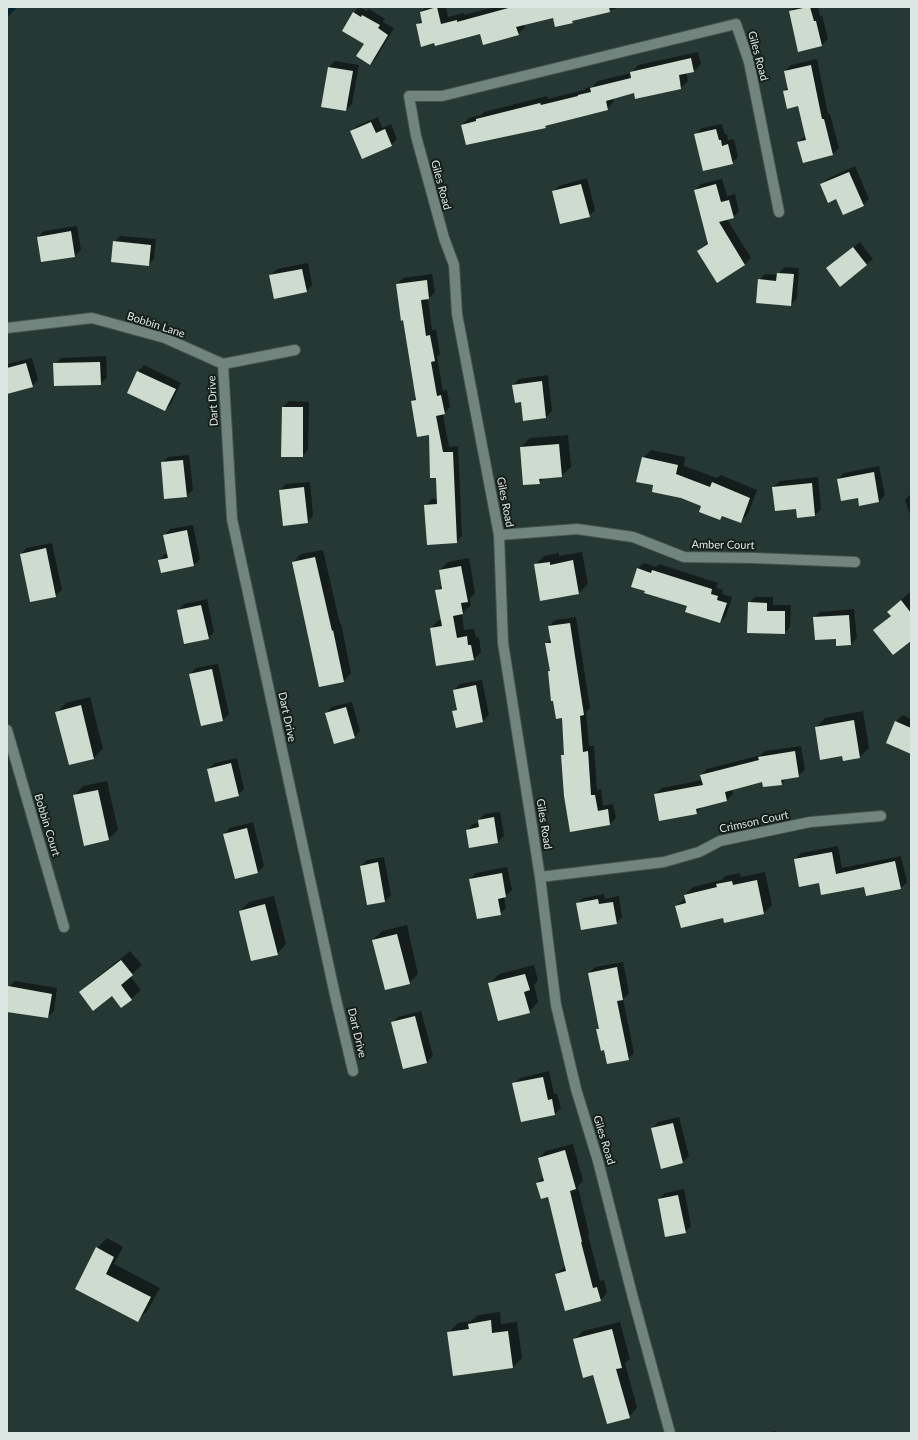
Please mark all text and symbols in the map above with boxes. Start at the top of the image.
street label: Giles Road [745,30,771,82]
street label: Giles Road [428,159,454,211]
street label: Bobbin Lane [125,309,187,341]
street label: Dart Drive [205,375,221,427]
street label: Giles Road [494,476,516,528]
street label: Amber Court [691,538,755,552]
street label: Dart Drive [275,691,299,743]
street label: Bobbin Court [31,792,63,858]
street label: Giles Road [533,798,555,850]
street label: Crimson Court [718,808,790,836]
street label: Dart Drive [345,1007,369,1059]
street label: Giles Road [590,1114,618,1166]

